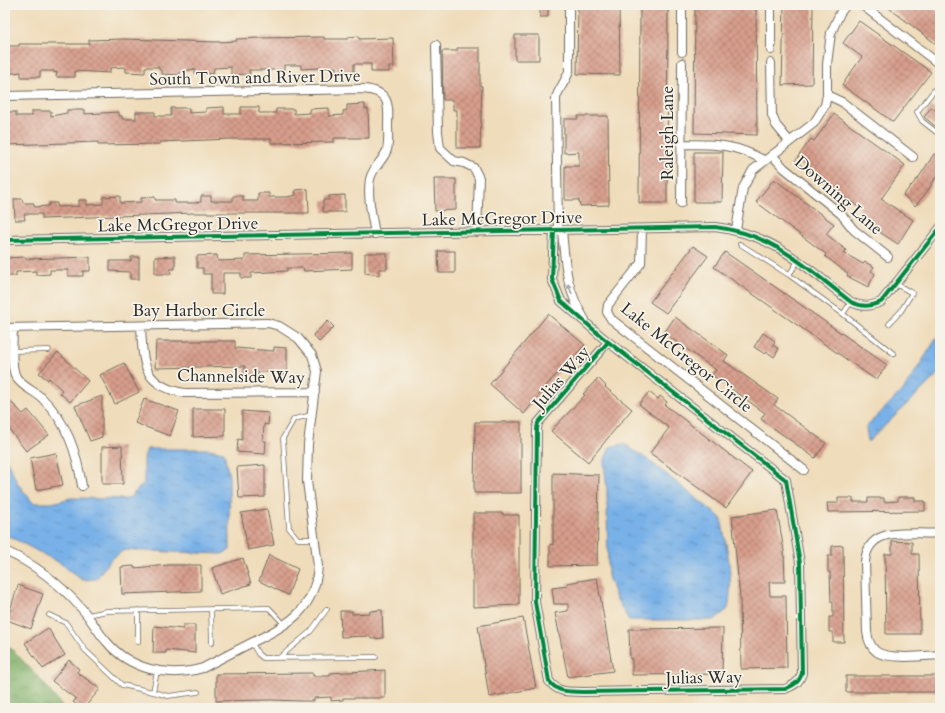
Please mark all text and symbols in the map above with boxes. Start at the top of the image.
street label: South Town and River Drive [149,64,361,91]
street label: Raleigh Lane [656,86,679,180]
street label: Downing Lane [790,151,888,240]
street label: Lake McGregor Drive [421,206,583,231]
street label: Lake McGregor Drive [97,212,259,237]
one-way arrow [567,283,573,295]
street label: Lake McGregor Circle [616,297,757,418]
street label: Bay Harbor Circle [132,299,266,322]
street label: Julias Way [526,341,595,416]
street label: Channelside Way [177,364,305,389]
street label: Julias Way [662,665,743,690]

